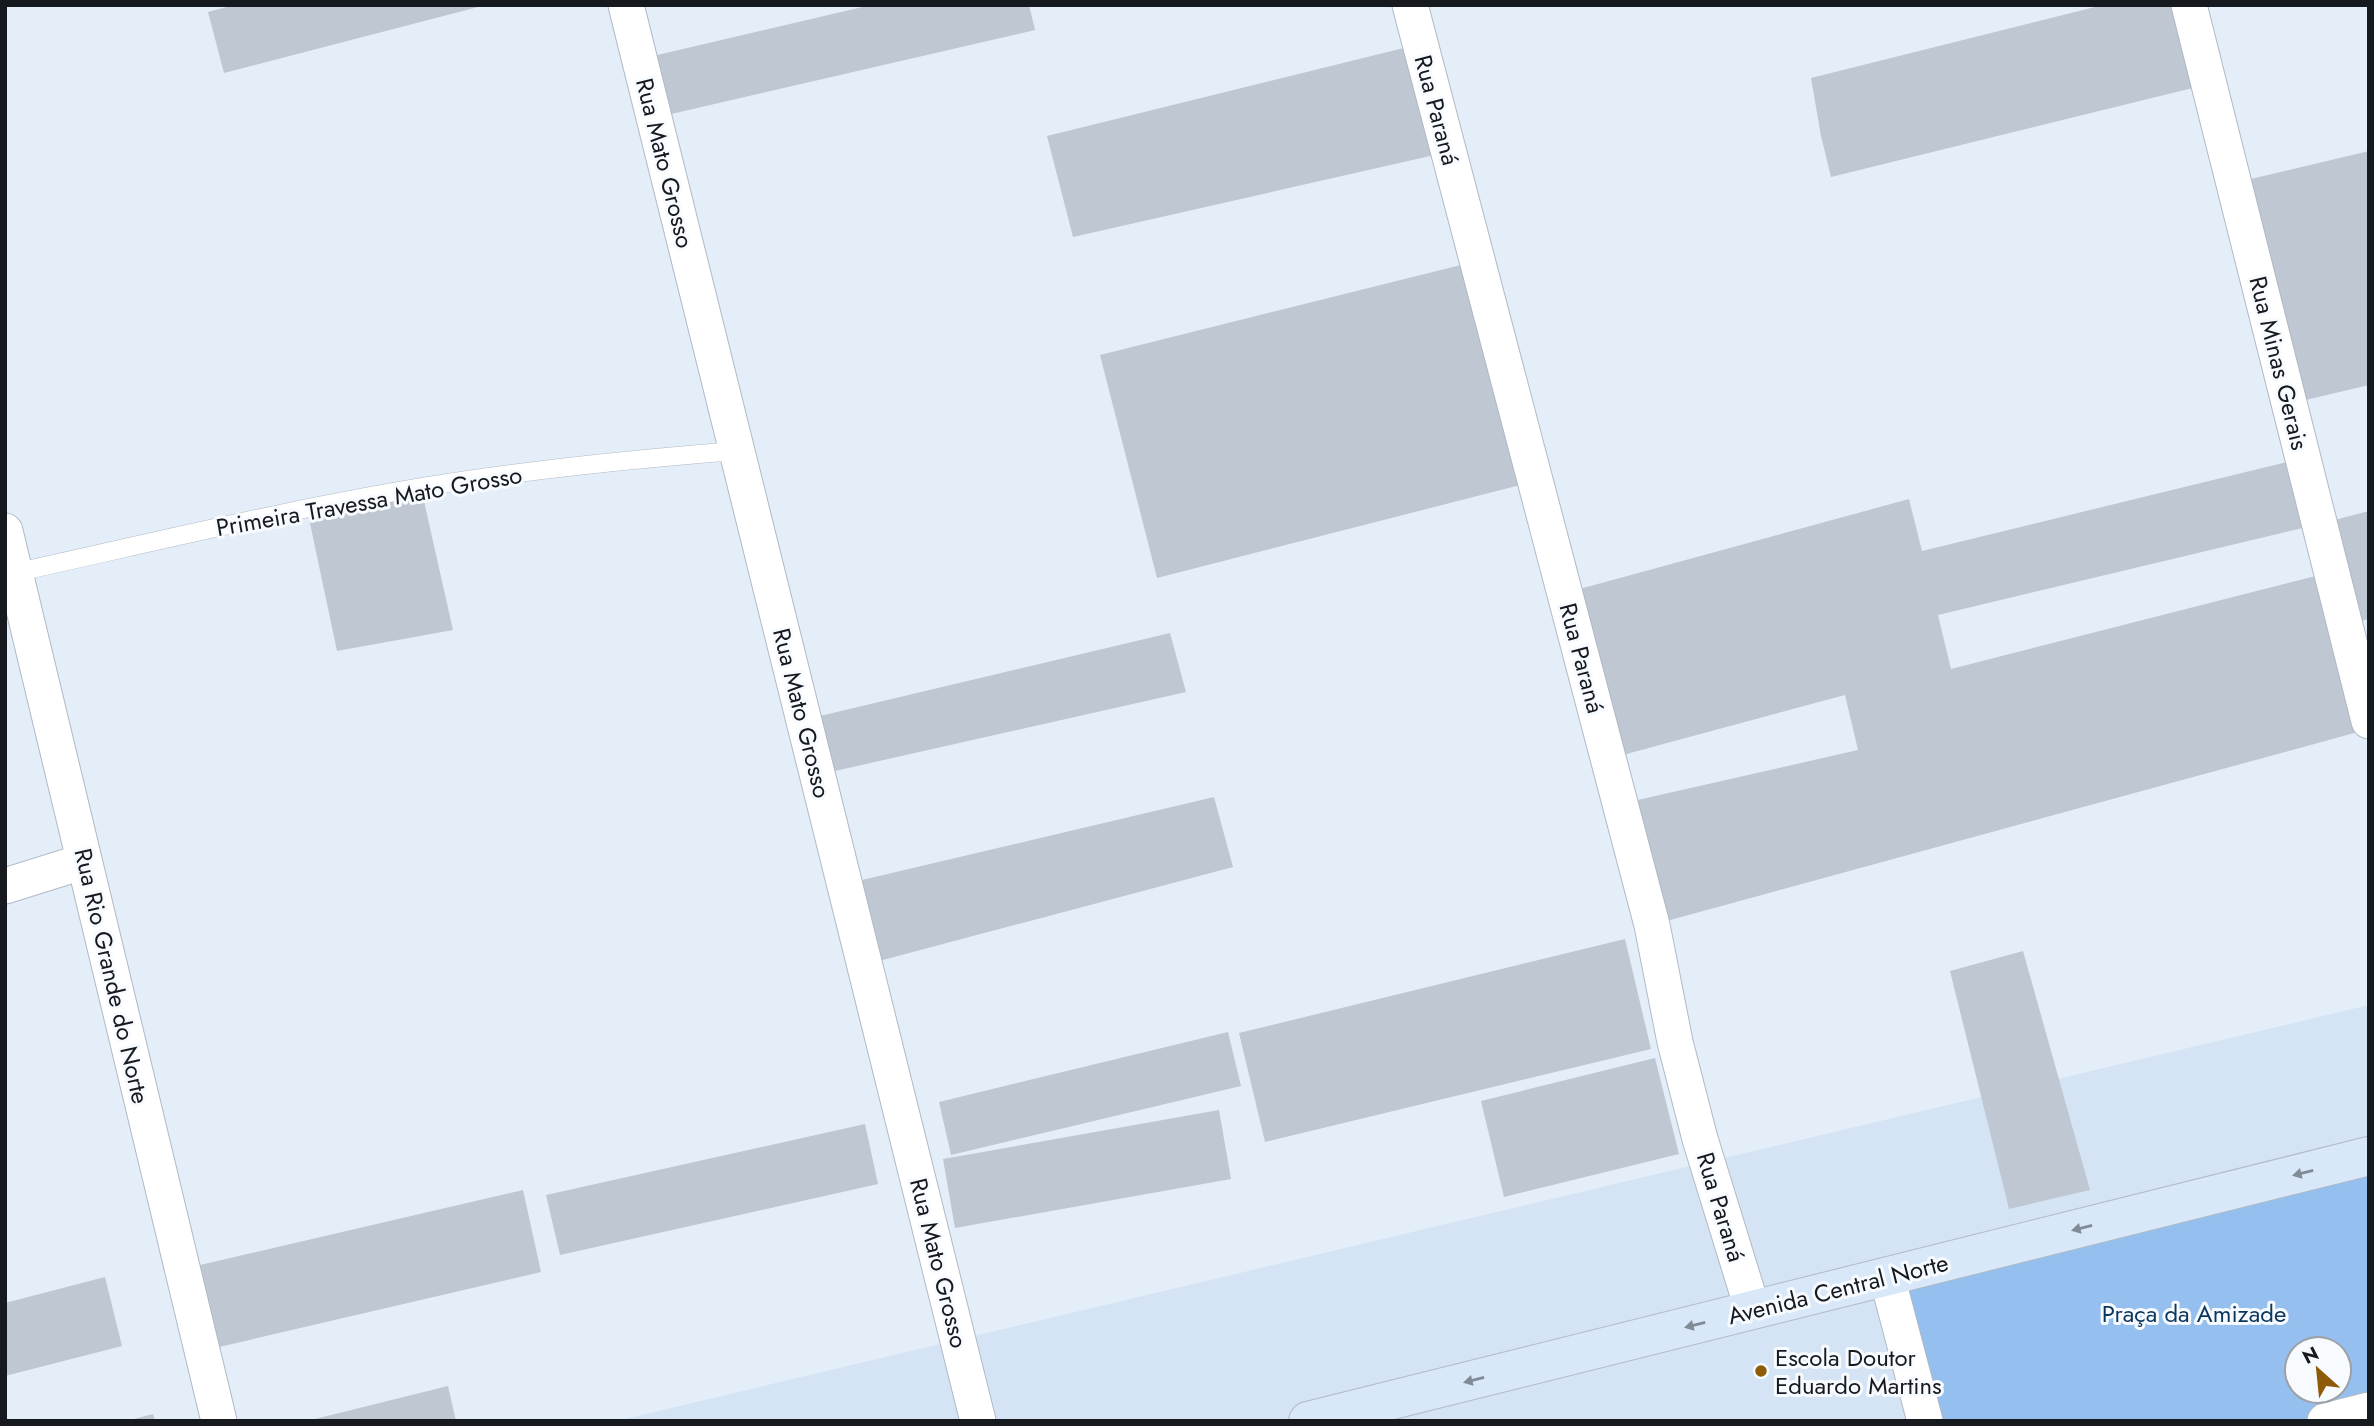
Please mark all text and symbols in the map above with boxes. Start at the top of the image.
street label: Rua Paraná [1406,51,1468,169]
street label: Rua Mato Grosso [627,74,703,252]
street label: Rua Minas Gerais [2240,272,2318,454]
street label: Primeira Travessa Mato Grosso [213,457,525,545]
street label: Rua Paraná [1551,599,1613,717]
street label: Rua Mato Grosso [764,624,840,802]
street label: Rua Rio Grande do Norte [66,845,158,1107]
street label: Rua Paraná [1688,1148,1754,1266]
one-way arrow [2291,1168,2313,1179]
street label: Rua Mato Grosso [901,1174,977,1352]
one-way arrow [2071,1223,2093,1234]
street label: Avenida Central Norte [1724,1245,1952,1333]
park label: Praça da Amizade [2102,1296,2286,1331]
one-way arrow [1684,1320,1706,1331]
north arrow [2283,1335,2353,1405]
place label: Escola Doutor Eduardo Martins [1775,1340,1942,1403]
text: N [2298,1340,2323,1371]
marker: Escola Doutor Eduardo Martins [1753,1363,1769,1379]
one-way arrow [1463,1375,1485,1386]

